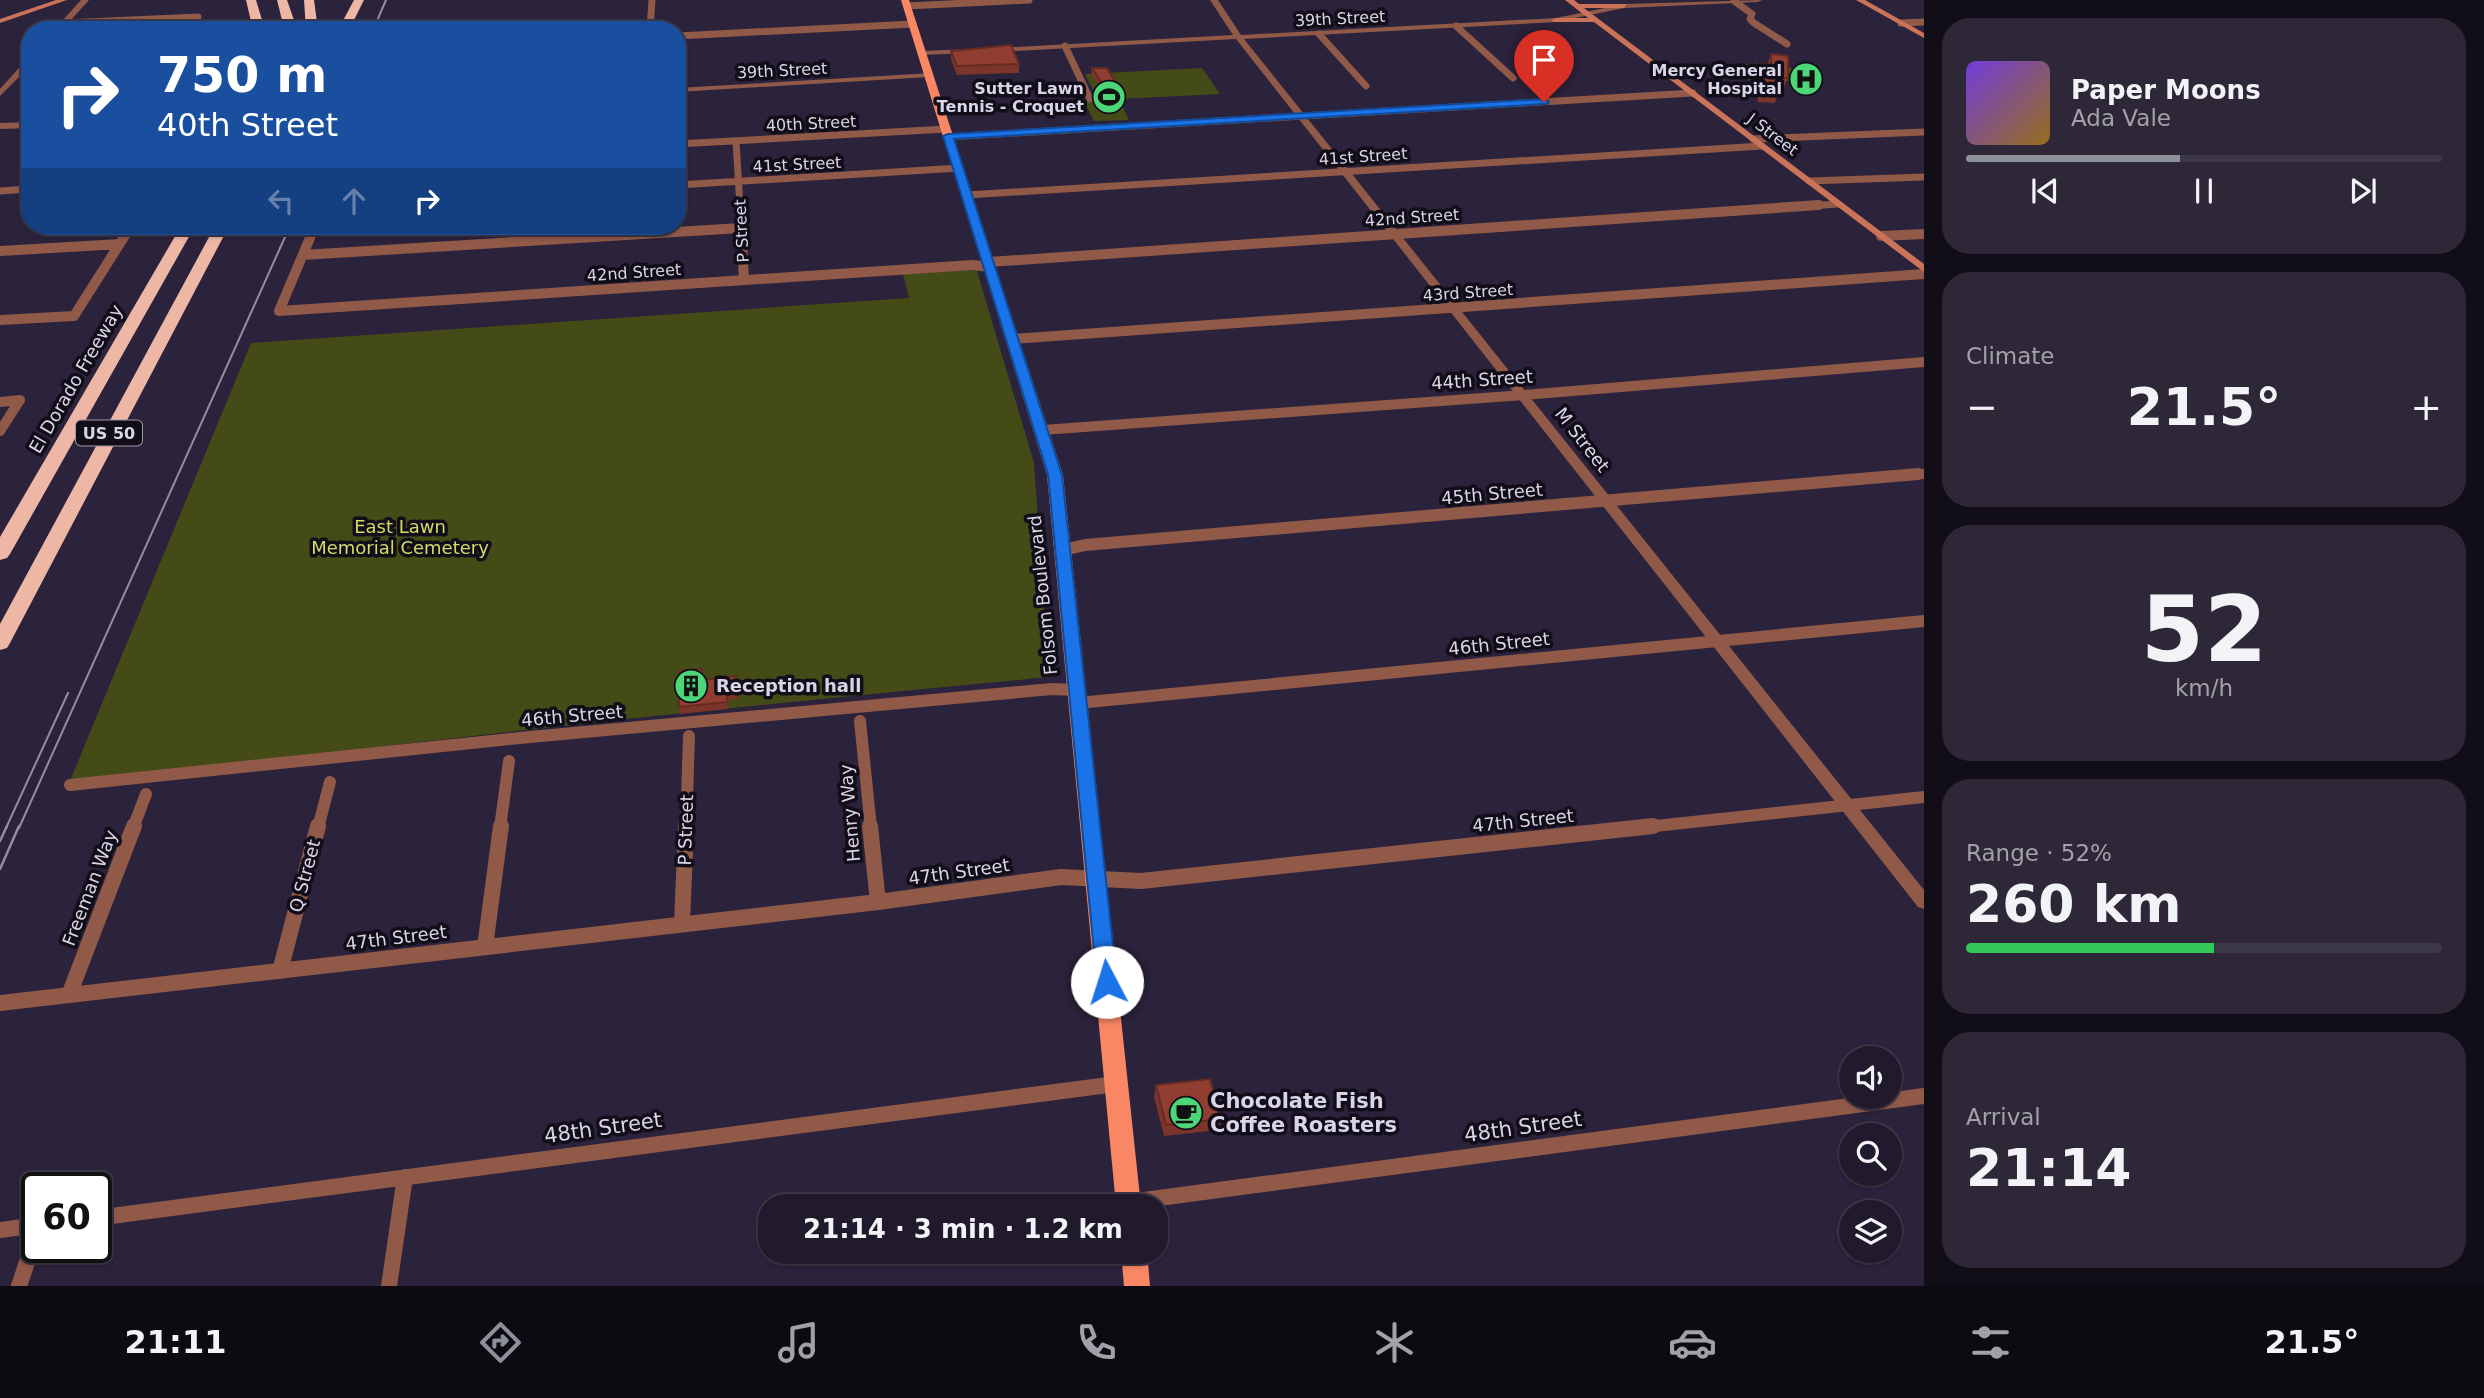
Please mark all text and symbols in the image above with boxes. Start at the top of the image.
street label: 39th Street [1294,7,1386,30]
pin [1514,30,1574,102]
icon: arrive [1525,41,1563,79]
text: 750 m [157,47,327,104]
icon: right [42,49,133,140]
street label: 39th Street [736,59,828,82]
hospital icon: Mercy General Hospital [1787,60,1825,98]
place label: Mercy General Hospital [1651,61,1782,98]
text: Paper Moons [2071,75,2261,105]
sports icon: Sutter Lawn Tennis - Croquet [1090,78,1128,116]
place label: Sutter Lawn Tennis - Croquet [937,79,1084,116]
text: Ada Vale [2071,105,2171,131]
text: 40th Street [157,106,338,144]
street label: J Street [1743,109,1802,160]
street label: 40th Street [765,112,857,135]
street label: 41st Street [1318,144,1408,169]
street label: 41st Street [752,153,842,176]
icon: previous [2026,172,2064,210]
icon: pause [2185,172,2223,210]
icon: next [2344,172,2382,210]
icon: left [262,182,300,220]
icon: ahead [335,182,373,220]
icon: right [408,182,446,220]
street label: P Street [730,199,753,263]
street label: 42nd Street [1364,205,1460,230]
street label: 42nd Street [586,260,682,285]
street label: 43rd Street [1422,280,1514,305]
street label: El Dorado Freeway [24,300,127,457]
text: Climate [1966,343,2055,369]
street label: 44th Street [1430,365,1533,394]
text: 21.5° [2127,377,2281,437]
text: − [1966,385,1998,429]
text: + [2410,385,2442,429]
street label: M Street [1551,403,1614,476]
road number: US 50 [76,420,142,446]
street label: 45th Street [1440,479,1544,508]
street label: Folsom Boulevard [1024,514,1061,676]
park label: East Lawn Memorial Cemetery [311,516,489,558]
text: 52 [2141,577,2267,682]
street label: 46th Street [1447,628,1551,659]
building icon: Reception hall [672,667,710,705]
place label: Reception hall [716,675,861,696]
text: km/h [2175,675,2233,701]
street label: 46th Street [520,701,624,730]
street label: Henry Way [835,763,864,863]
street label: P Street [674,794,697,866]
street label: 47th Street [1471,805,1575,836]
street label: Freeman Way [58,827,121,949]
street label: Q Street [285,837,324,915]
text: Range · 52% [1966,840,2112,866]
street label: 47th Street [907,854,1011,889]
text: 260 km [1966,874,2181,934]
street label: 47th Street [344,921,448,954]
position arrow [1070,945,1144,1019]
map controls [1839,1046,1902,1263]
button: sound [1839,1046,1902,1109]
place label: Chocolate Fish Coffee Roasters [1210,1089,1397,1137]
cafe icon: Chocolate Fish Coffee Roasters [1167,1094,1205,1132]
text: Arrival [1966,1104,2041,1130]
street label: 48th Street [1463,1107,1583,1147]
street label: 48th Street [543,1108,663,1148]
button: search [1839,1123,1902,1186]
text: 21:14 [1966,1138,2132,1198]
speed limit sign: 60 [21,1172,112,1263]
button: layers [1839,1200,1902,1263]
text: 21:14 · 3 min · 1.2 km [803,1214,1123,1244]
icon: directions [476,1318,525,1367]
icon: music [774,1318,823,1367]
icon: phone [1072,1318,1121,1367]
icon: climate [1370,1318,1419,1367]
icon: car [1668,1318,1717,1367]
icon: filters [1966,1318,2015,1367]
text: 21:11 [125,1323,226,1361]
text: 21.5° [2264,1323,2359,1361]

